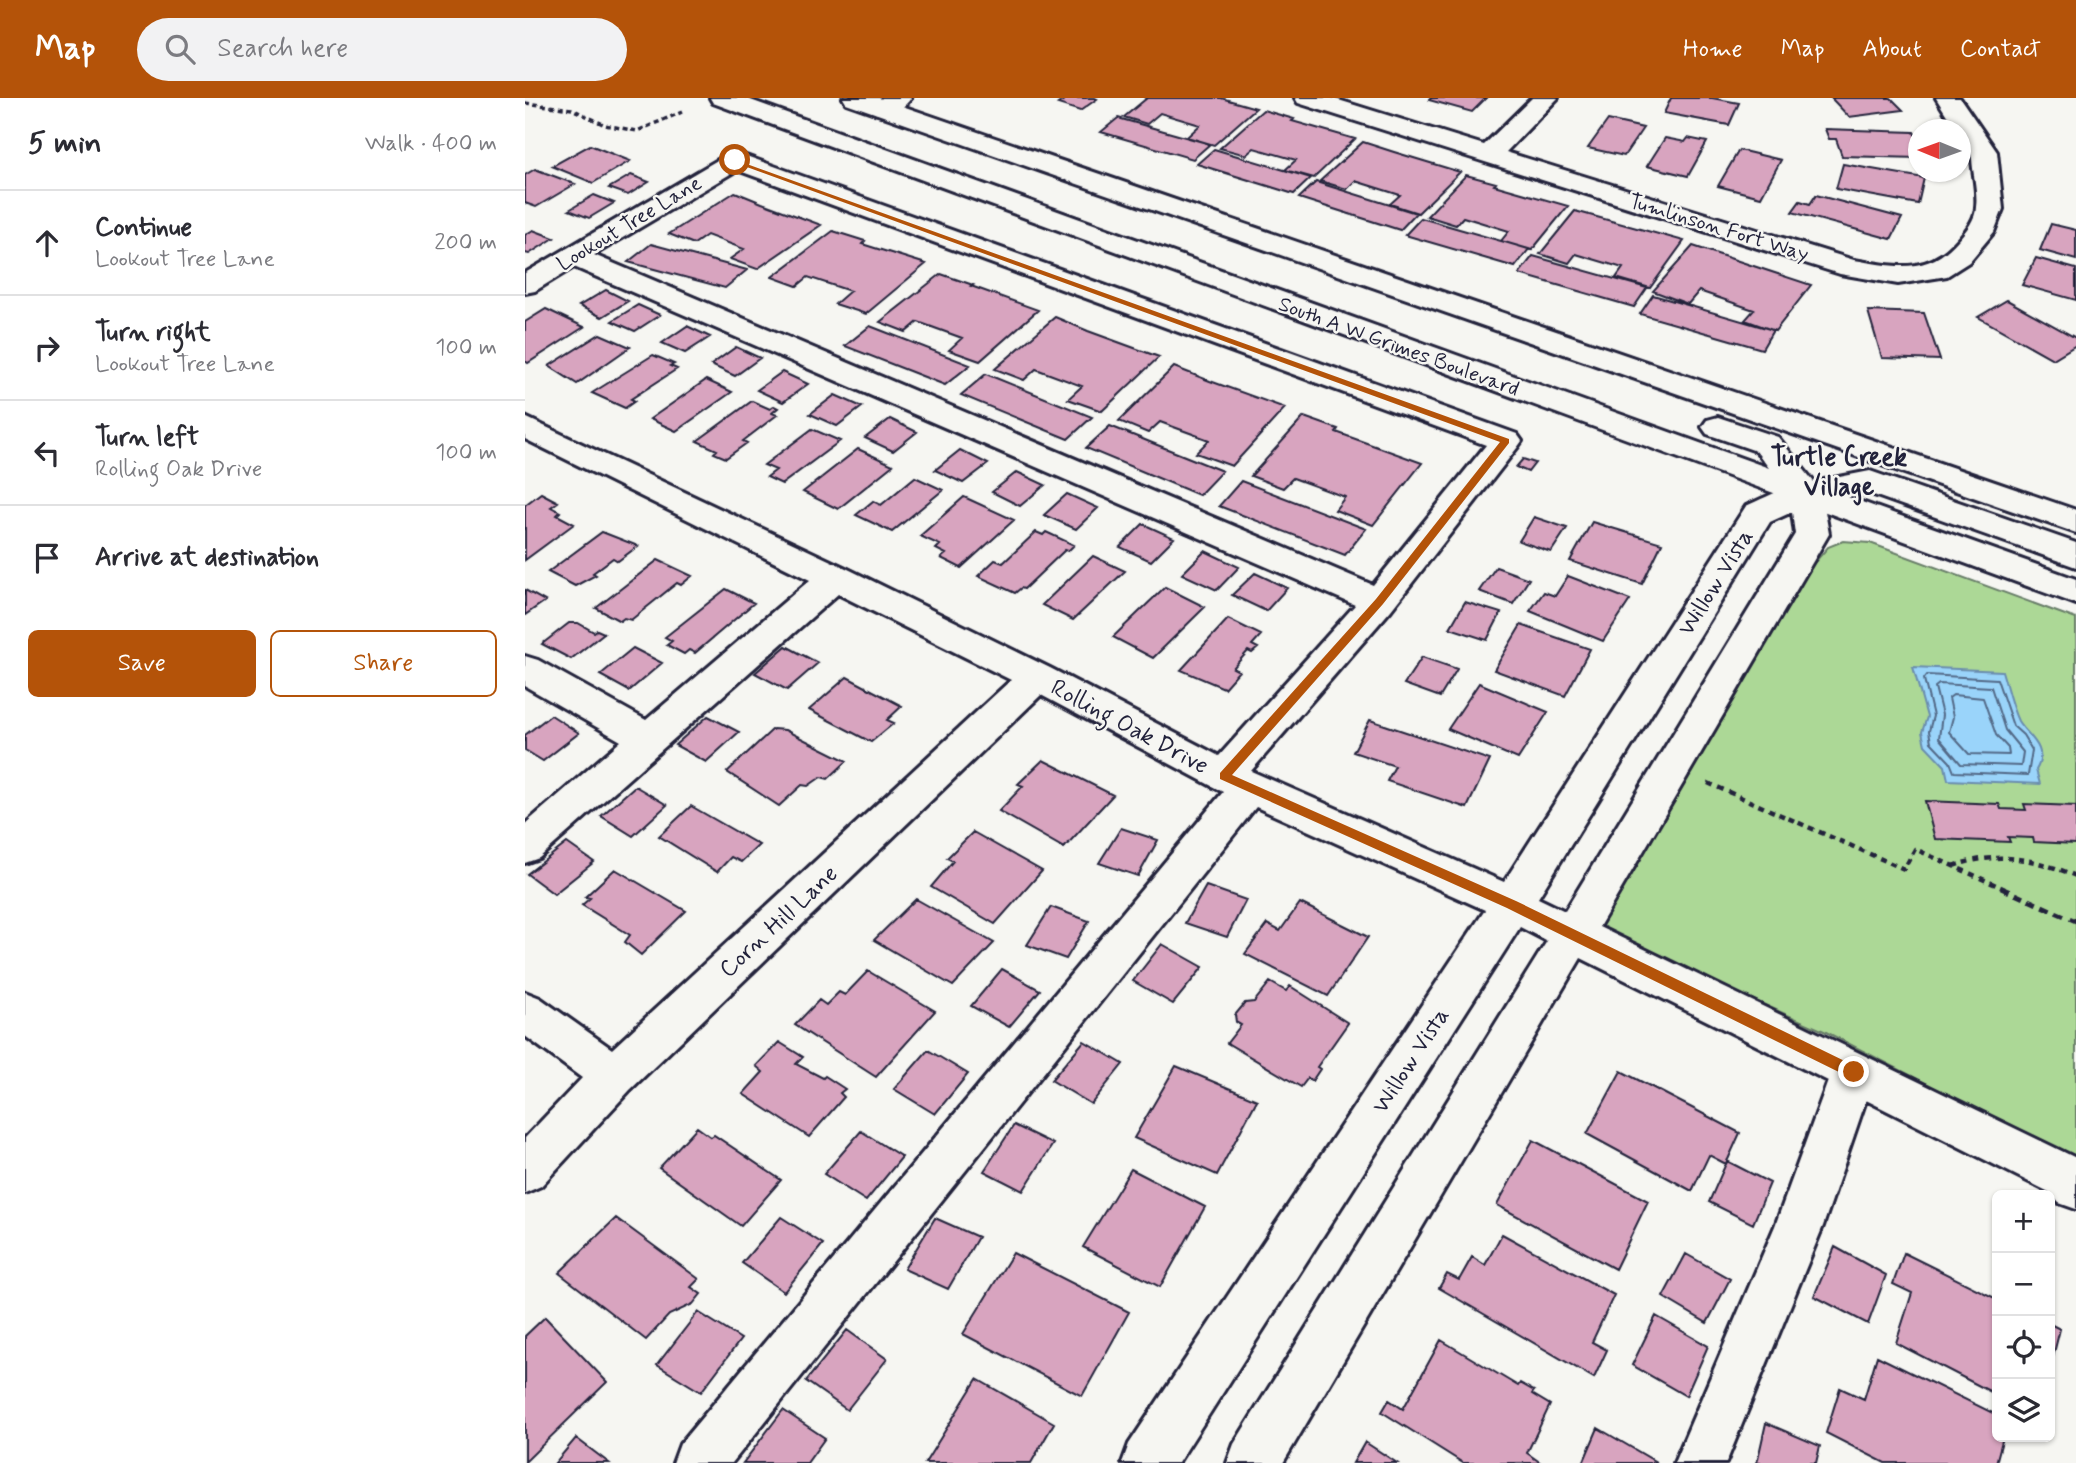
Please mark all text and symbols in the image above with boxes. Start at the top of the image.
search box [137,18,627,81]
text: Map [35,27,95,71]
icon: search [161,30,199,68]
text: Search here [217,32,348,66]
text: Home [1683,34,1743,65]
text: Map [1781,34,1825,65]
text: About [1863,34,1922,65]
text: Contact [1960,34,2041,65]
north arrow [1908,119,1971,182]
text: 5 min [28,124,102,163]
text: Walk · 400 m [365,129,497,159]
route start [719,144,750,175]
street label: Lookout Tree Lane [552,170,707,278]
street label: Tumlinson Fort Way [1625,187,1812,269]
text: Continue [95,211,192,245]
icon: ahead [28,224,66,262]
text: 200 m [434,228,497,258]
text: Lookout Tree Lane [95,245,275,275]
street label: South A W Grimes Boulevard [1274,290,1523,404]
text: Turn right [95,316,211,350]
icon: right [28,329,66,367]
text: 100 m [435,333,497,363]
text: Lookout Tree Lane [95,350,275,380]
text: Turn left [95,421,199,455]
icon: left [28,434,66,472]
text: 100 m [435,438,497,468]
district label: Turtle Creek Village [1771,441,1907,506]
text: Rolling Oak Drive [95,455,262,485]
street label: Willow Vista [1671,524,1761,642]
icon: arrive [28,539,66,577]
text: Arrive at destination [95,541,319,575]
button: Save [28,630,256,697]
button: Share [270,630,497,697]
street label: Rolling Oak Drive [1044,673,1214,785]
street label: Corn Hill Lane [713,859,845,985]
street label: Willow Vista [1366,1002,1457,1120]
route end [1838,1056,1869,1087]
map controls [1992,1190,2055,1442]
button: + [1992,1190,2055,1253]
button: − [1992,1253,2055,1316]
button: locate [1992,1316,2055,1379]
button: layers [1992,1379,2055,1442]

